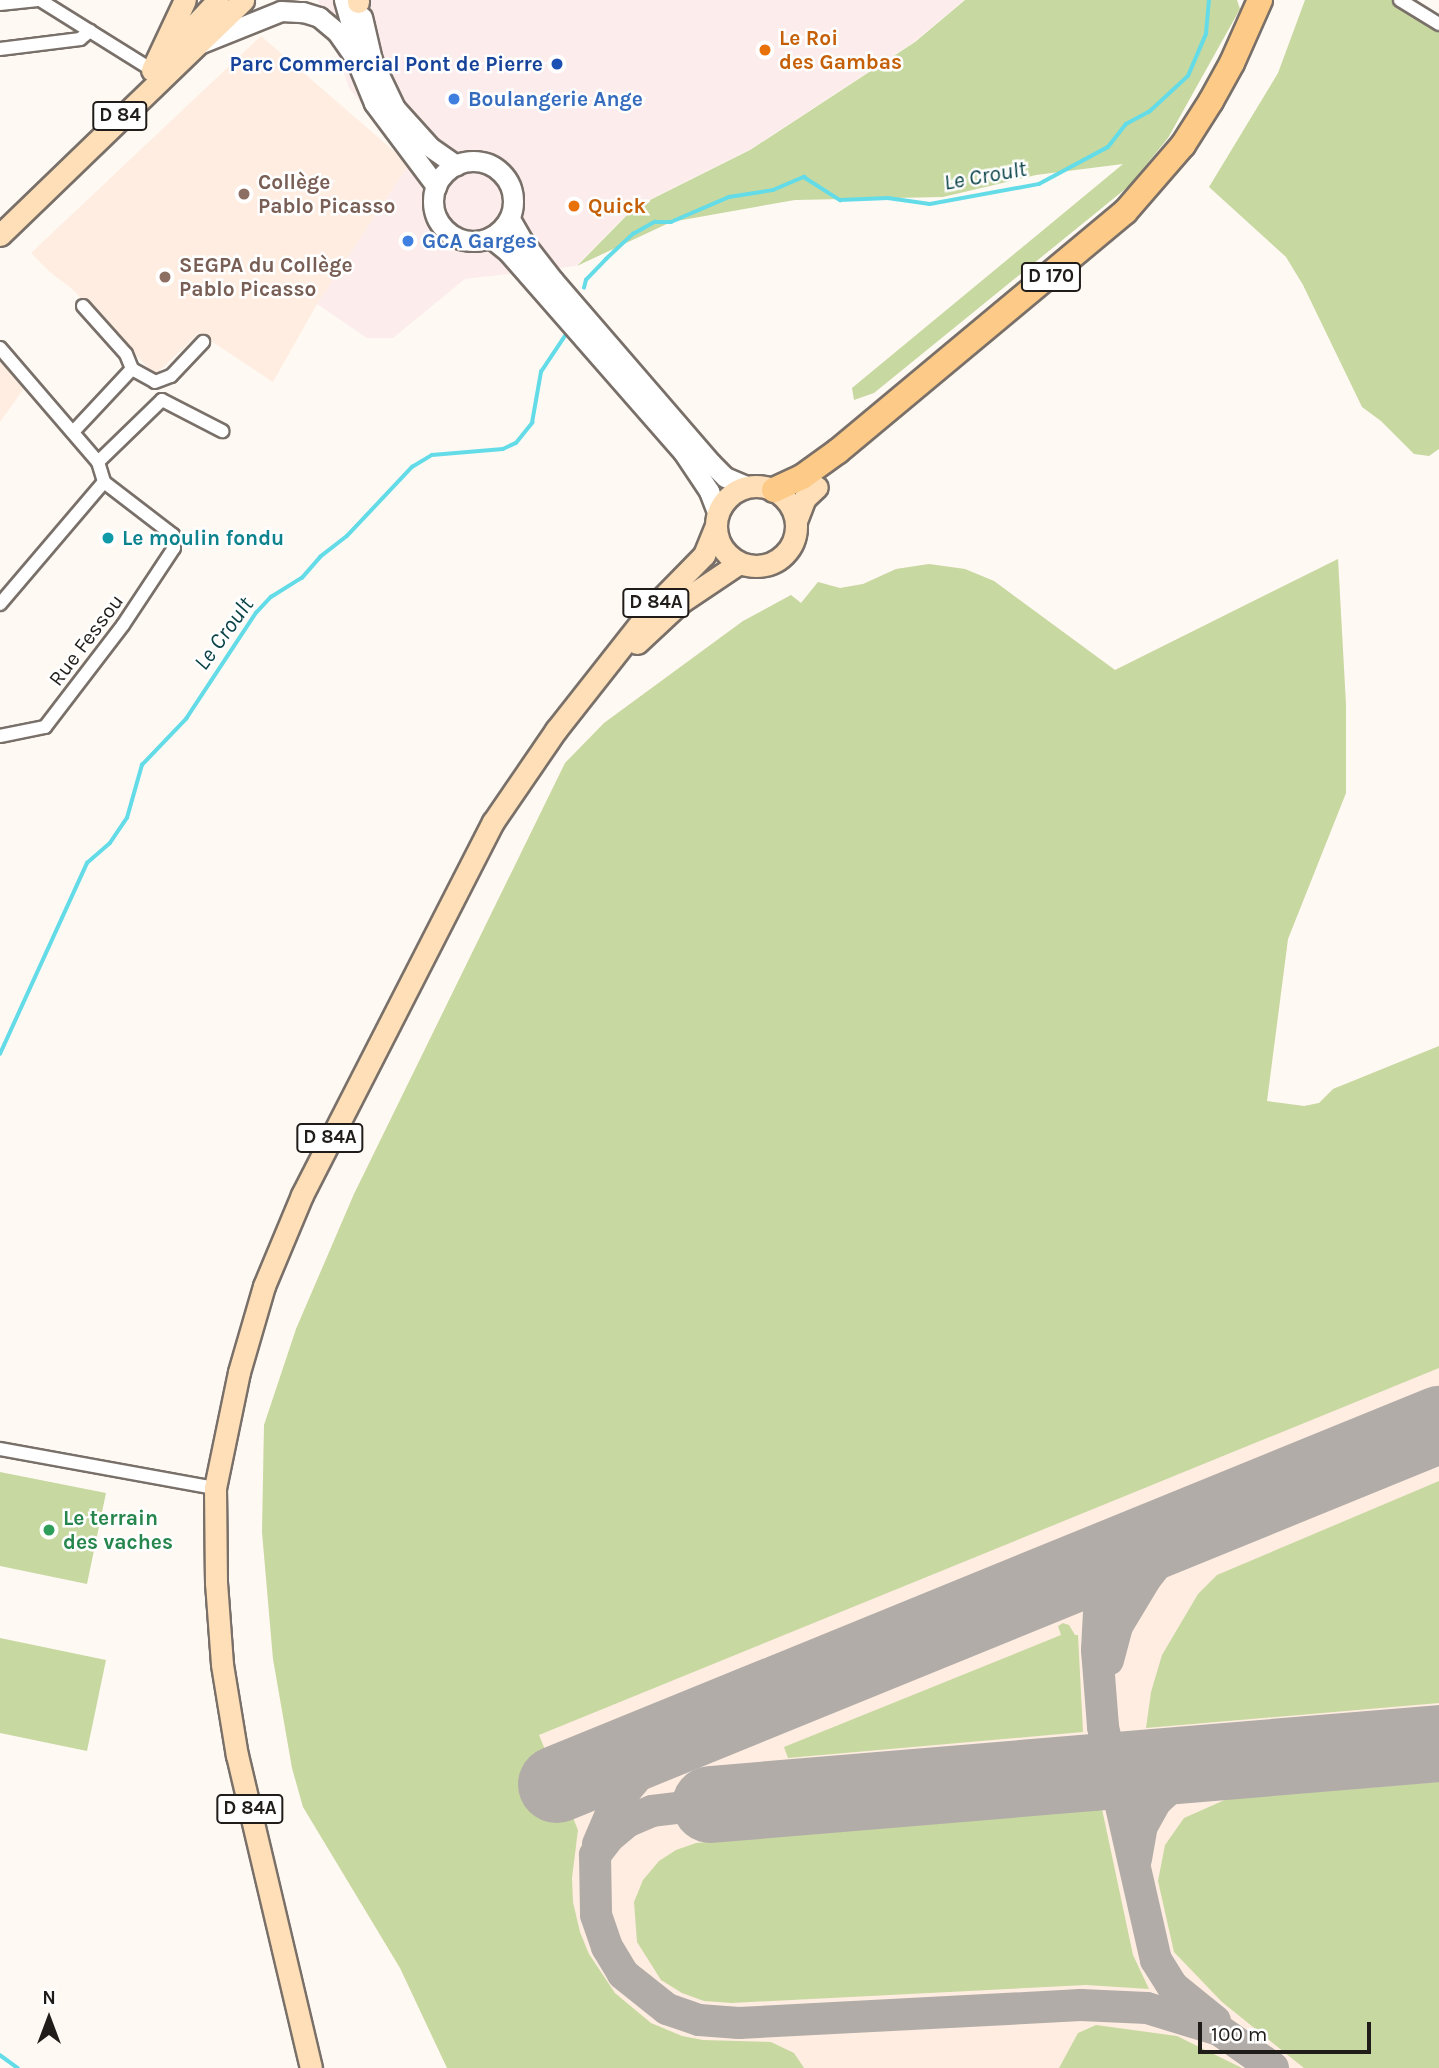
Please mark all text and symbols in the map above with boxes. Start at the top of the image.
place label: Le Roi des Gambas [779,25,902,75]
marker: Le Roi des Gambas [757,42,773,58]
place label: Parc Commercial Pont de Pierre [230,51,543,77]
marker: Parc Commercial Pont de Pierre [549,56,565,72]
place label: Boulangerie Ange [468,86,643,112]
marker: Boulangerie Ange [446,91,462,107]
road number: D 84 [92,100,148,132]
water label: Le Croult [942,155,1028,197]
place label: Collège Pablo Picasso [258,169,395,219]
marker: Collège Pablo Picasso [236,186,252,202]
place label: Quick [588,193,646,219]
marker: Quick [566,198,582,214]
place label: GCA Garges [422,228,537,254]
marker: GCA Garges [400,233,416,249]
place label: SEGPA du Collège Pablo Picasso [179,252,353,302]
road number: D 170 [1020,262,1082,292]
marker: SEGPA du Collège Pablo Picasso [157,269,173,285]
place label: Le moulin fondu [122,525,284,551]
marker: Le moulin fondu [100,530,116,546]
road number: D 84A [621,588,691,618]
street label: Rue Fessou [43,589,129,691]
water label: Le Croult [188,592,260,676]
road number: D 84A [295,1122,365,1154]
place label: Le terrain des vaches [63,1505,173,1555]
marker: Le terrain des vaches [41,1522,57,1538]
road number: D 84A [215,1794,285,1825]
north arrow [14,1984,84,2054]
text: N [42,1987,56,2009]
scale bar [1201,2008,1374,2052]
text: 100 m [1211,2022,1268,2046]

